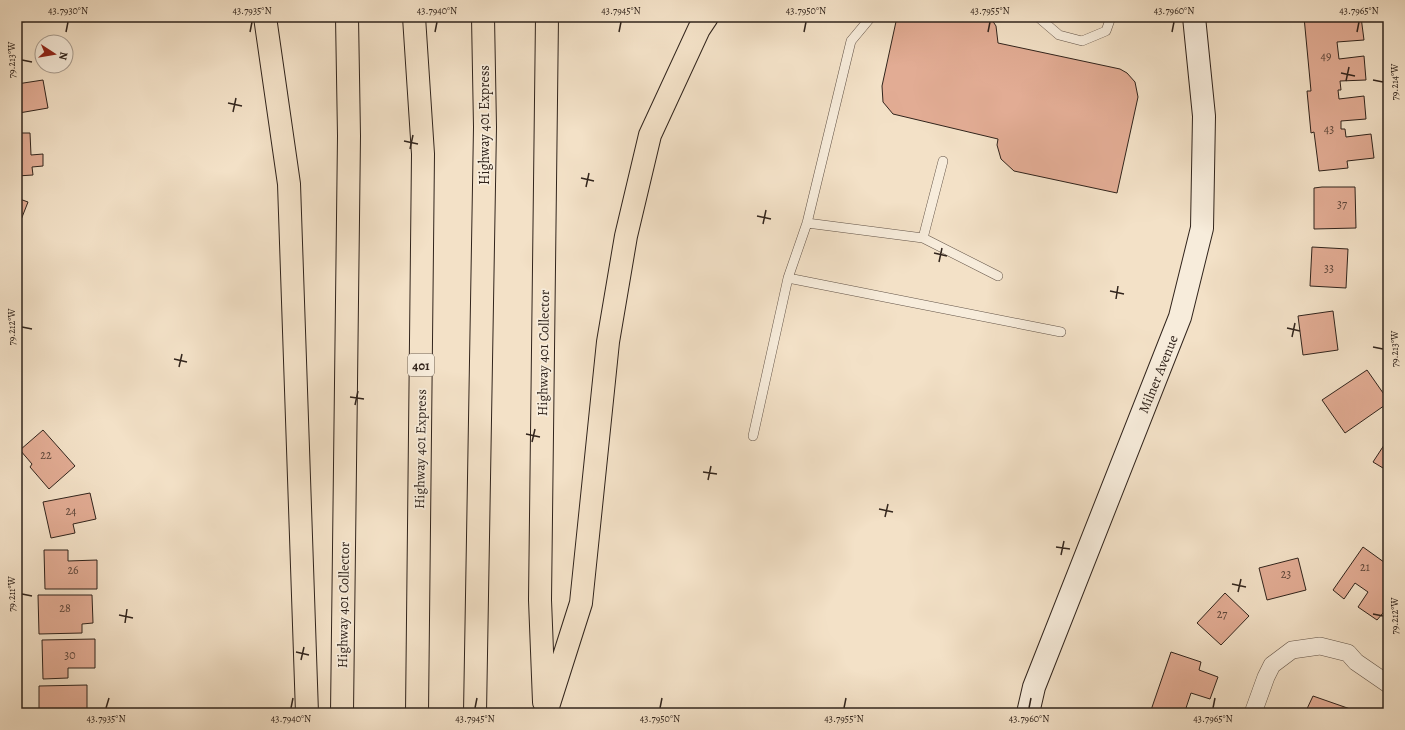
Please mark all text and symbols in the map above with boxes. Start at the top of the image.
text: 43.7930°N [48,4,88,17]
text: 43.7935°N [232,4,272,17]
text: 43.7940°N [417,4,457,17]
text: 43.7945°N [601,4,641,17]
text: 43.7950°N [786,4,826,17]
text: 43.7955°N [970,4,1010,17]
text: 43.7960°N [1154,4,1194,17]
text: 43.7965°N [1339,4,1379,17]
north arrow [34,34,74,74]
text: 79.213°W [5,41,18,78]
house number: 49 [1321,48,1331,64]
text: N [55,50,71,61]
text: 79.214°W [1388,63,1401,100]
street label: Highway 401 Express [475,65,494,185]
house number: 43 [1324,121,1334,137]
house number: 37 [1337,196,1348,212]
house number: 33 [1324,260,1334,276]
street label: Highway 401 Collector [533,289,554,416]
text: 79.212°W [5,308,18,346]
text: 79.213°W [1388,330,1401,367]
street label: Milner Avenue [1134,332,1183,416]
road number: 401 [408,354,434,376]
street label: Highway 401 Express [410,389,431,509]
house number: 22 [40,447,52,463]
house number: 24 [65,503,77,519]
street label: Highway 401 Collector [333,541,354,668]
house number: 21 [1360,559,1370,575]
house number: 26 [67,562,79,578]
house number: 23 [1281,566,1291,582]
text: 79.211°W [5,575,18,612]
text: 79.212°W [1388,597,1401,635]
house number: 28 [59,600,71,616]
house number: 27 [1217,606,1228,622]
house number: 30 [64,647,76,663]
text: 43.7935°N [86,712,126,725]
text: 43.7940°N [271,712,311,725]
text: 43.7945°N [455,712,495,725]
text: 43.7950°N [640,712,680,725]
text: 43.7955°N [824,712,864,725]
text: 43.7960°N [1009,712,1049,725]
text: 43.7965°N [1193,712,1233,725]

